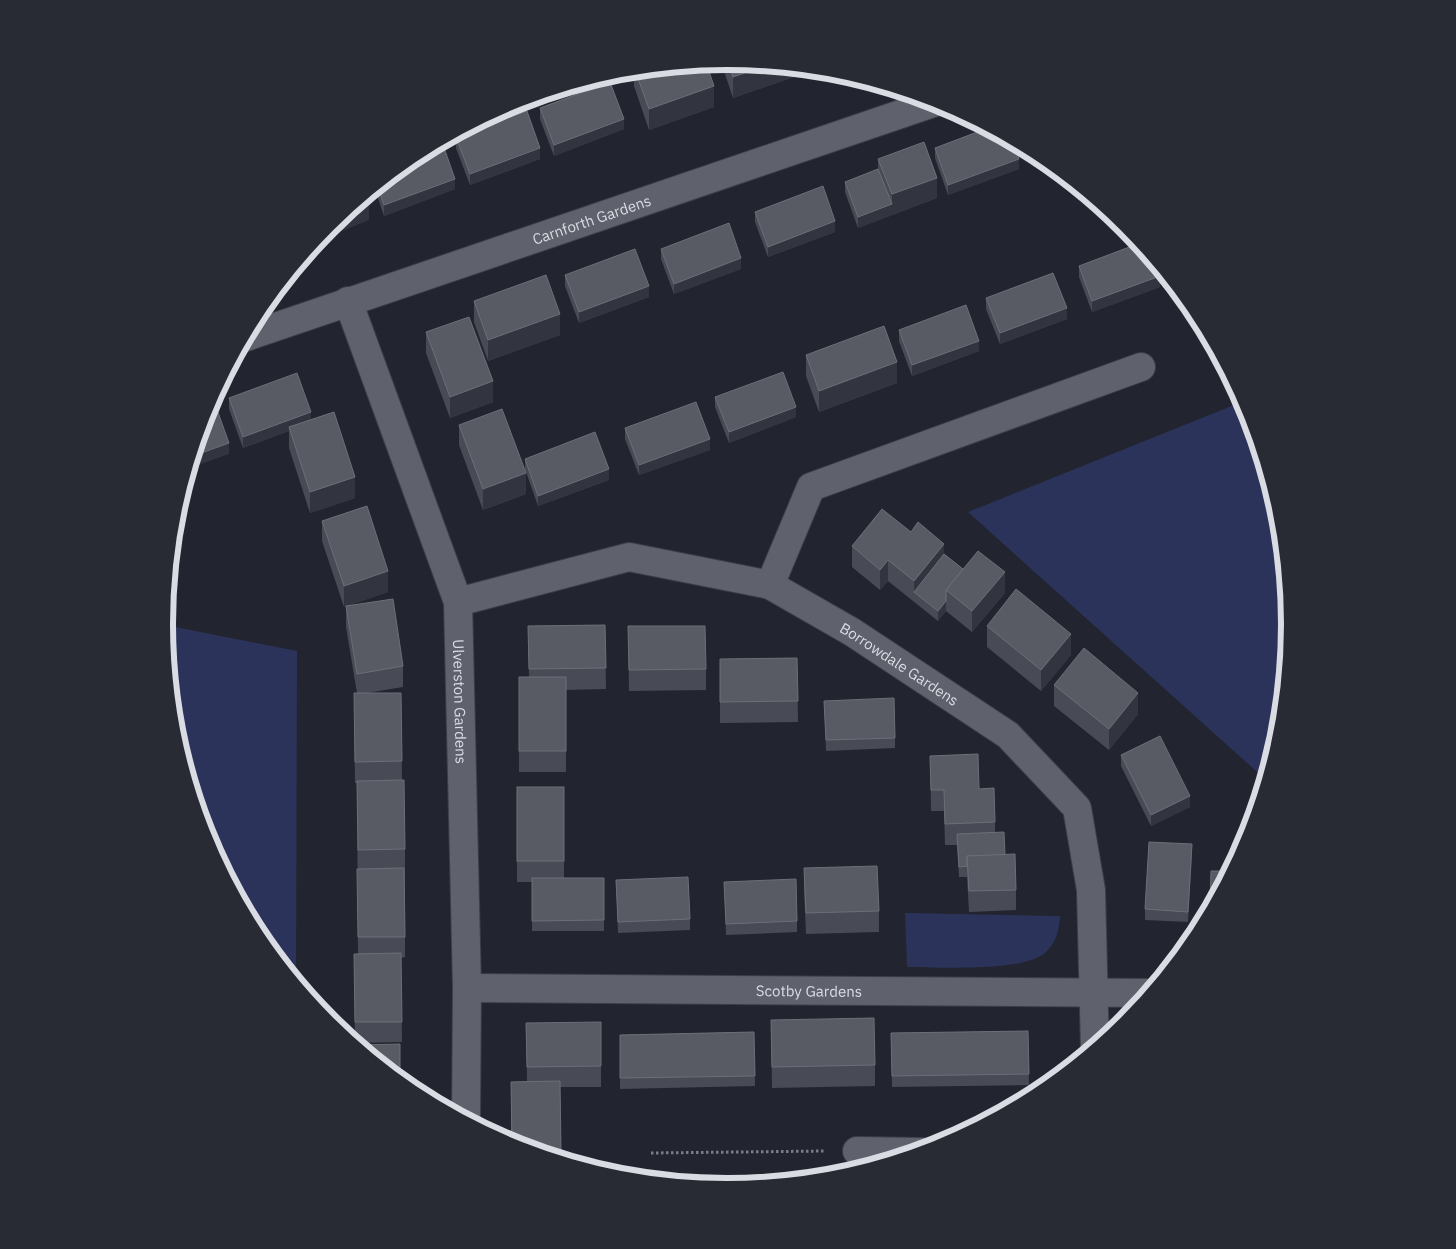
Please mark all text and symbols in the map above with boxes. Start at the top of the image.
street label: Carnforth Gardens [530,190,653,248]
street label: Borrowdale Gardens [837,618,962,709]
street label: Ulverston Gardens [449,639,471,764]
street label: Scotby Gardens [756,981,862,1000]

